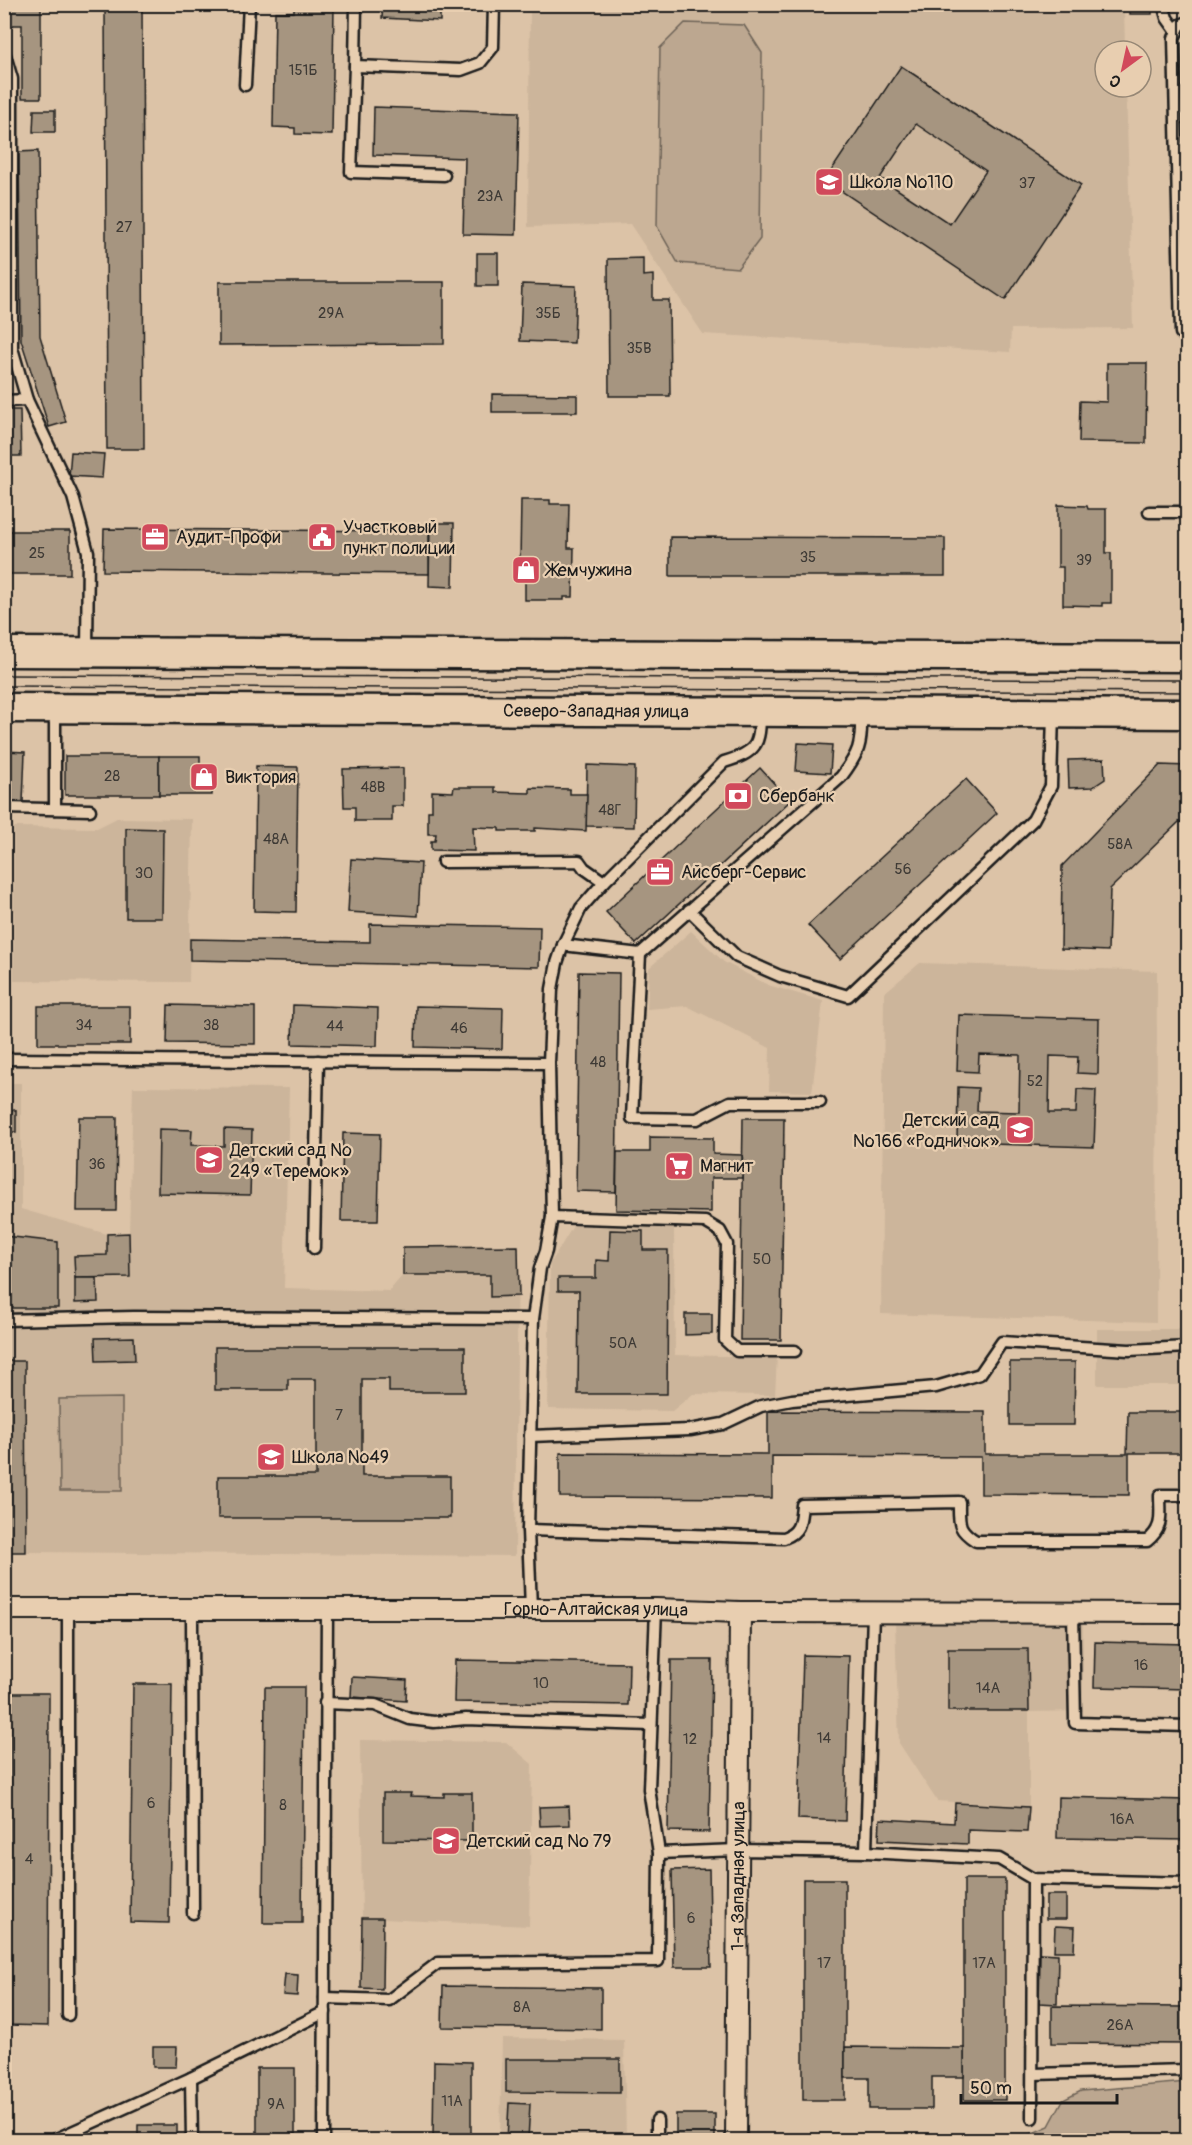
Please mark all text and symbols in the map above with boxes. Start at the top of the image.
north arrow [1093,39,1153,99]
house number: 151Б [289,61,317,80]
text: С [1106,70,1125,92]
school or university icon: Школа №110 [813,166,845,198]
place label: Школа №110 [850,171,954,194]
house number: 37 [1019,174,1035,193]
house number: 23А [477,187,503,206]
house number: 27 [116,218,132,237]
house number: 29А [318,304,344,323]
house number: 35Б [535,304,561,323]
house number: 35В [627,339,652,358]
place label: Участковый пункт полиции [343,516,455,560]
office icon: Аудит-Профи [139,521,171,553]
public building icon: Участковый пункт полиции [306,521,338,553]
place label: Аудит-Профи [176,526,281,549]
house number: 25 [29,544,45,563]
house number: 35 [800,548,816,567]
house number: 39 [1076,551,1092,570]
shop icon: Жемчужина [510,554,542,586]
place label: Жемчужина [544,559,632,582]
street label: Северо-Западная улица [503,700,689,723]
shop icon: Виктория [188,761,220,793]
place label: Виктория [225,766,296,789]
house number: 28 [104,767,120,786]
house number: 48В [361,778,385,797]
bank icon: Сбербанк [722,780,754,812]
place label: Сбербанк [759,785,835,808]
house number: 48Г [598,801,622,820]
house number: 48А [263,830,289,849]
house number: 58А [1107,835,1133,854]
office icon: Айсберг-Сервис [644,856,676,888]
house number: 56 [895,860,911,879]
place label: Айсберг-Сервис [681,861,806,884]
house number: 30 [135,864,153,883]
house number: 34 [75,1016,93,1035]
house number: 38 [203,1016,219,1035]
house number: 44 [326,1017,344,1036]
house number: 46 [450,1019,468,1038]
house number: 48 [590,1053,607,1072]
house number: 52 [1027,1072,1043,1091]
place label: Детский сад №166 «Родничок» [853,1109,999,1153]
school or university icon: Детский сад №166 «Родничок» [1004,1114,1036,1146]
place label: Детский сад № 249 «Теремок» [229,1139,352,1183]
school or university icon: Детский сад № 249 «Теремок» [193,1144,225,1176]
supermarket icon: Магнит [663,1150,695,1182]
house number: 36 [88,1155,106,1174]
place label: Магнит [700,1155,753,1178]
house number: 50 [753,1250,771,1269]
house number: 50А [609,1334,637,1353]
house number: 7 [335,1406,343,1425]
school or university icon: Школа №49 [255,1441,287,1473]
place label: Школа №49 [292,1446,389,1469]
street label: Горно-Алтайская улица [504,1598,689,1622]
house number: 16 [1134,1656,1148,1675]
house number: 10 [533,1674,549,1693]
house number: 14А [976,1679,1000,1698]
house number: 14 [817,1729,832,1748]
house number: 12 [683,1730,697,1749]
house number: 6 [147,1794,155,1813]
house number: 8 [279,1796,287,1815]
street label: 1-я Западная улица [726,1801,751,1951]
house number: 16А [1110,1810,1134,1829]
school or university icon: Детский сад № 79 [430,1825,462,1857]
place label: Детский сад № 79 [466,1830,611,1853]
house number: 4 [25,1850,34,1869]
house number: 6 [687,1909,695,1928]
house number: 17 [817,1954,831,1973]
house number: 17А [972,1954,996,1973]
house number: 8А [513,1998,531,2017]
house number: 26А [1107,2016,1134,2035]
scale bar [961,2067,1117,2105]
text: 50 m [970,2077,1012,2100]
house number: 11А [441,2092,463,2111]
house number: 9А [267,2095,285,2114]

